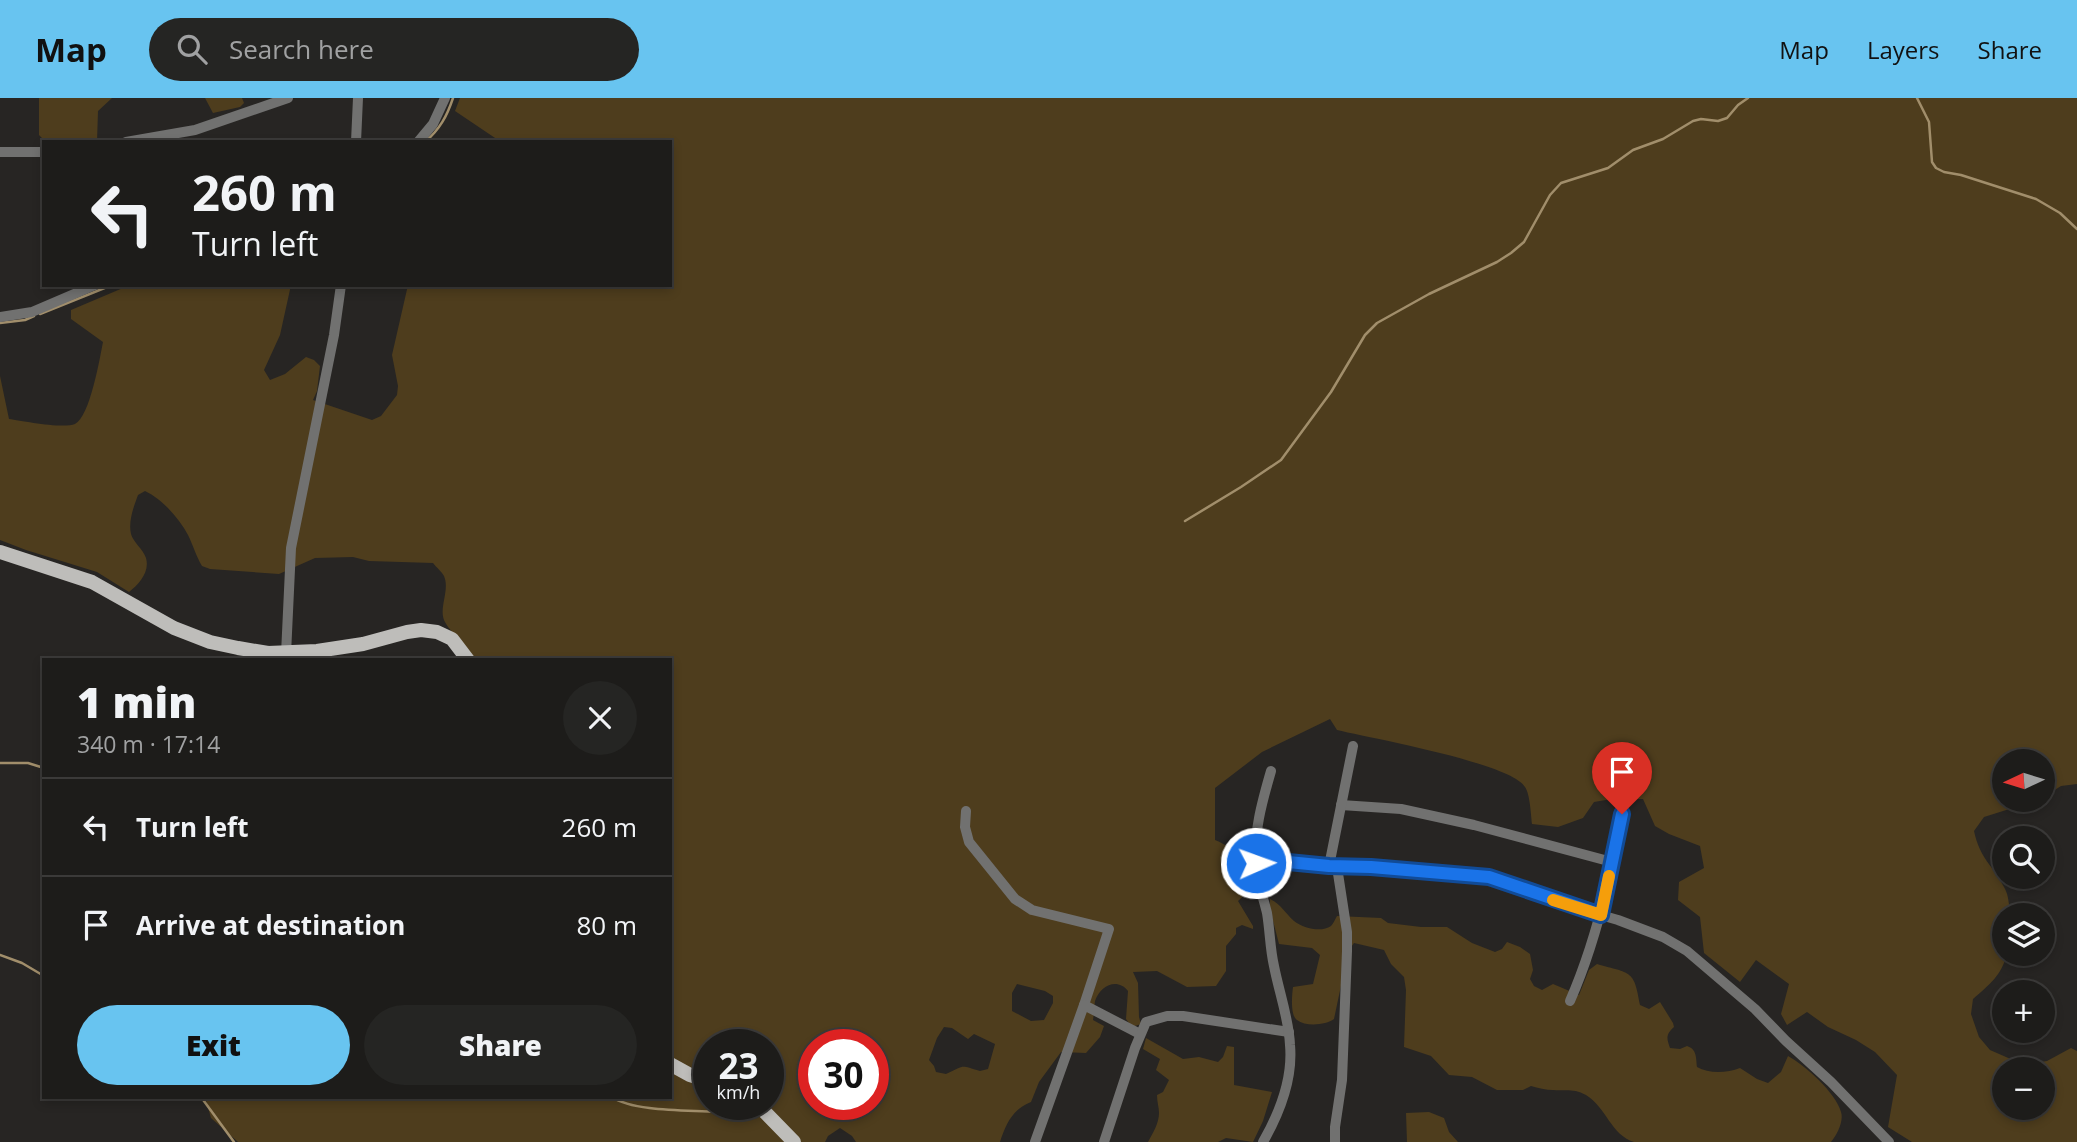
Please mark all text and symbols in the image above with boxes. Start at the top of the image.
search box [149,18,639,81]
text: Map [35,27,107,72]
icon: search [173,30,211,68]
text: Search here [229,31,374,67]
text: Map [1779,33,1829,66]
text: Layers [1867,33,1940,66]
text: Share [1978,33,2042,66]
text: 260 m [192,159,337,225]
icon: left [77,168,168,259]
text: Turn left [192,222,318,265]
text: 1 min [77,673,196,730]
button: close [563,681,637,755]
text: 340 m · 17:14 [77,728,220,760]
pin [1592,742,1652,814]
north arrow [1992,749,2054,812]
map controls [1992,749,2055,1120]
icon: arrive [1603,753,1641,791]
icon: left [77,808,115,846]
text: Turn left [136,809,248,845]
text: 260 m [562,809,637,845]
position arrow [1219,826,1293,900]
button: search [1992,826,2055,889]
button: layers [1992,903,2055,966]
icon: arrive [77,906,115,944]
text: Arrive at destination [136,907,405,943]
text: 80 m [576,907,637,943]
button: + [1992,980,2055,1043]
button: Exit [77,1005,350,1085]
button: Share [364,1005,637,1085]
speed limit sign: 30 [798,1029,889,1120]
text: 23 [718,1042,759,1089]
button: − [1992,1057,2055,1120]
text: km/h [717,1080,760,1104]

